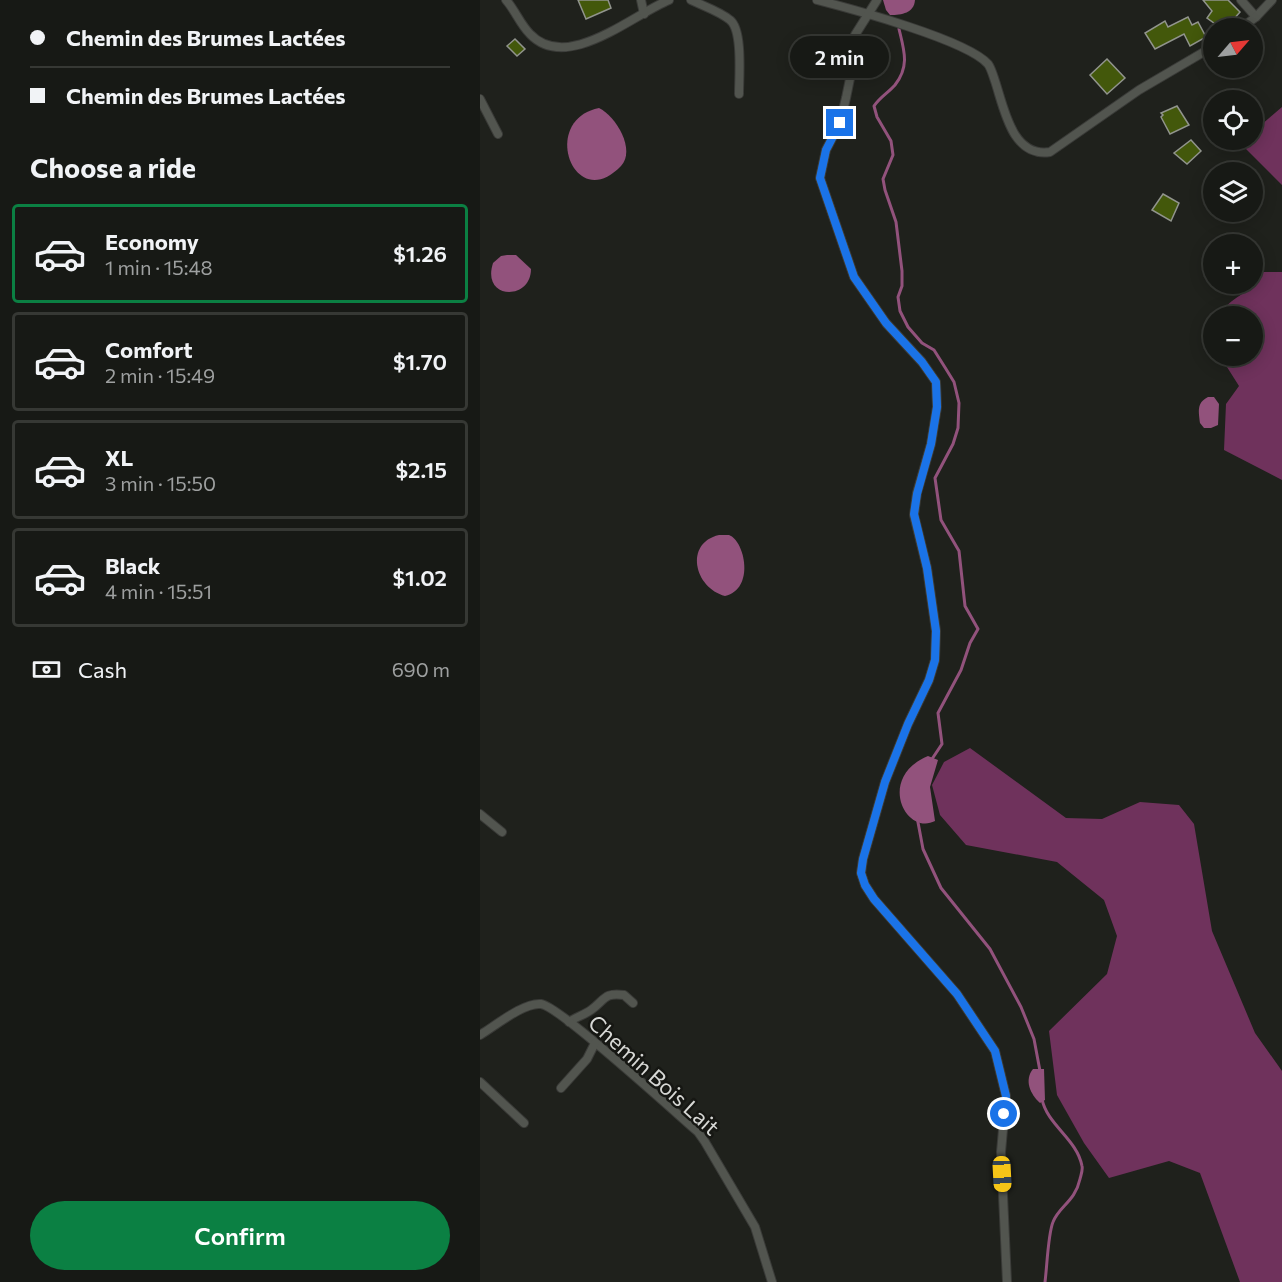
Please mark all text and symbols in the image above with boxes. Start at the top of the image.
north arrow [1203,18,1263,78]
map controls [1203,18,1263,366]
text: Chemin des Brumes Lactées [66,24,346,51]
callout: 2 min [790,36,890,78]
text: 2 min [815,45,864,69]
text: Chemin des Brumes Lactées [66,82,346,109]
button: locate [1203,90,1263,150]
route end [826,109,853,136]
text: Choose a ride [30,151,196,184]
button: layers [1203,162,1263,222]
icon: car [33,227,87,281]
text: Economy [105,228,199,255]
button: + [1203,234,1263,294]
text: $1.26 [393,240,447,267]
text: 1 min · 15:48 [105,255,213,279]
button: − [1203,306,1263,366]
icon: car [33,335,87,389]
text: Comfort [105,336,193,363]
text: $1.70 [393,348,447,375]
text: 2 min · 15:49 [105,363,215,387]
icon: car [33,443,87,497]
text: XL [105,444,133,471]
text: $2.15 [396,456,447,483]
text: 3 min · 15:50 [105,471,216,495]
icon: car [33,551,87,605]
text: Black [105,552,160,579]
text: $1.02 [393,564,447,591]
text: 4 min · 15:51 [105,579,212,603]
icon: cash [30,653,63,686]
text: Cash [78,656,127,683]
text: 690 m [392,657,450,681]
street label: Chemin Bois Lait [583,1009,725,1141]
route start [990,1100,1017,1127]
car [992,1156,1012,1192]
button: Confirm [30,1201,450,1270]

